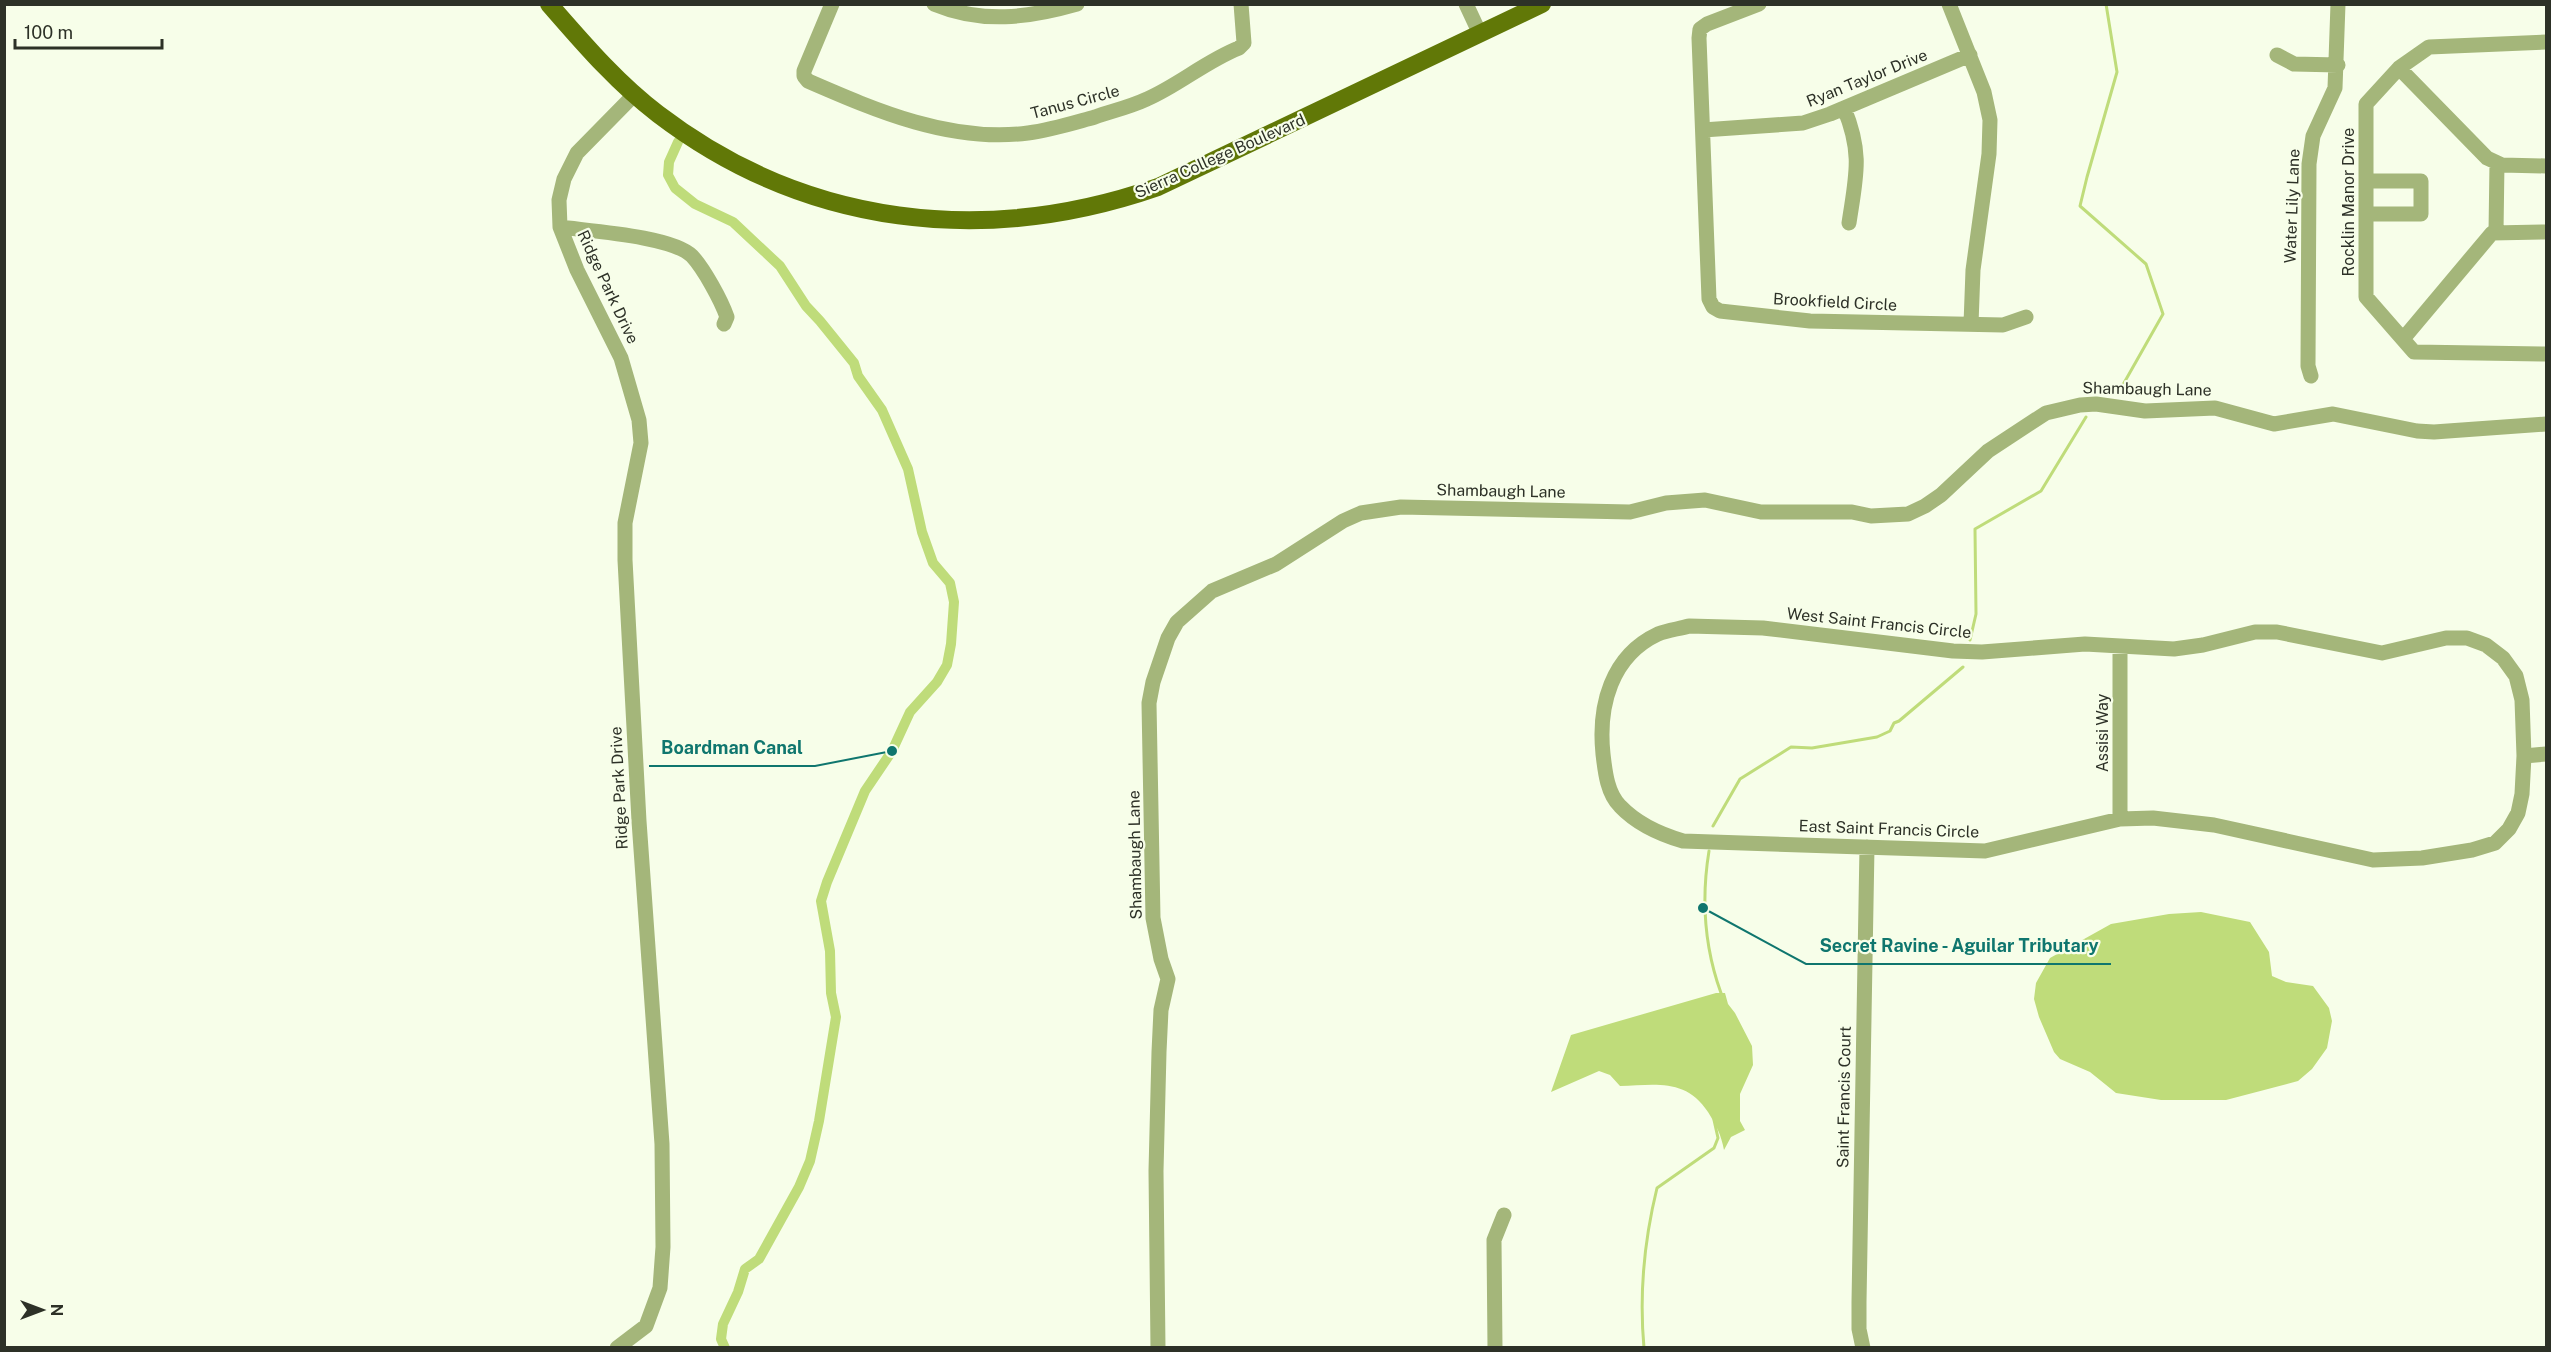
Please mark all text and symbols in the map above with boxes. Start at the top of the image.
scale bar [15,12,162,50]
text: 100 m [24,22,73,43]
street label: Ryan Taylor Drive [1804,45,1930,111]
street label: Tanus Circle [1029,81,1121,123]
street label: Sierra College Boulevard [1132,110,1308,202]
street label: Rocklin Manor Drive [2339,128,2358,276]
street label: Water Lily Lane [2281,148,2303,264]
street label: Ridge Park Drive [573,227,643,347]
street label: Brookfield Circle [1772,289,1898,315]
street label: Shambaugh Lane [2082,378,2212,400]
street label: Shambaugh Lane [1436,480,1566,502]
street label: West Saint Francis Circle [1786,604,1972,642]
street label: Assisi Way [2093,693,2112,772]
street label: Ridge Park Drive [606,726,632,850]
callout: Boardman Canal [649,730,815,766]
text: Boardman Canal [661,737,803,758]
street label: Shambaugh Lane [1124,790,1146,920]
street label: East Saint Francis Circle [1798,816,1980,842]
callout: Secret Ravine - Aguilar Tributary [1806,928,2111,964]
text: Secret Ravine - Aguilar Tributary [1819,935,2099,956]
street label: Saint Francis Court [1833,1026,1855,1168]
north arrow [12,1280,72,1340]
text: N [47,1304,66,1316]

